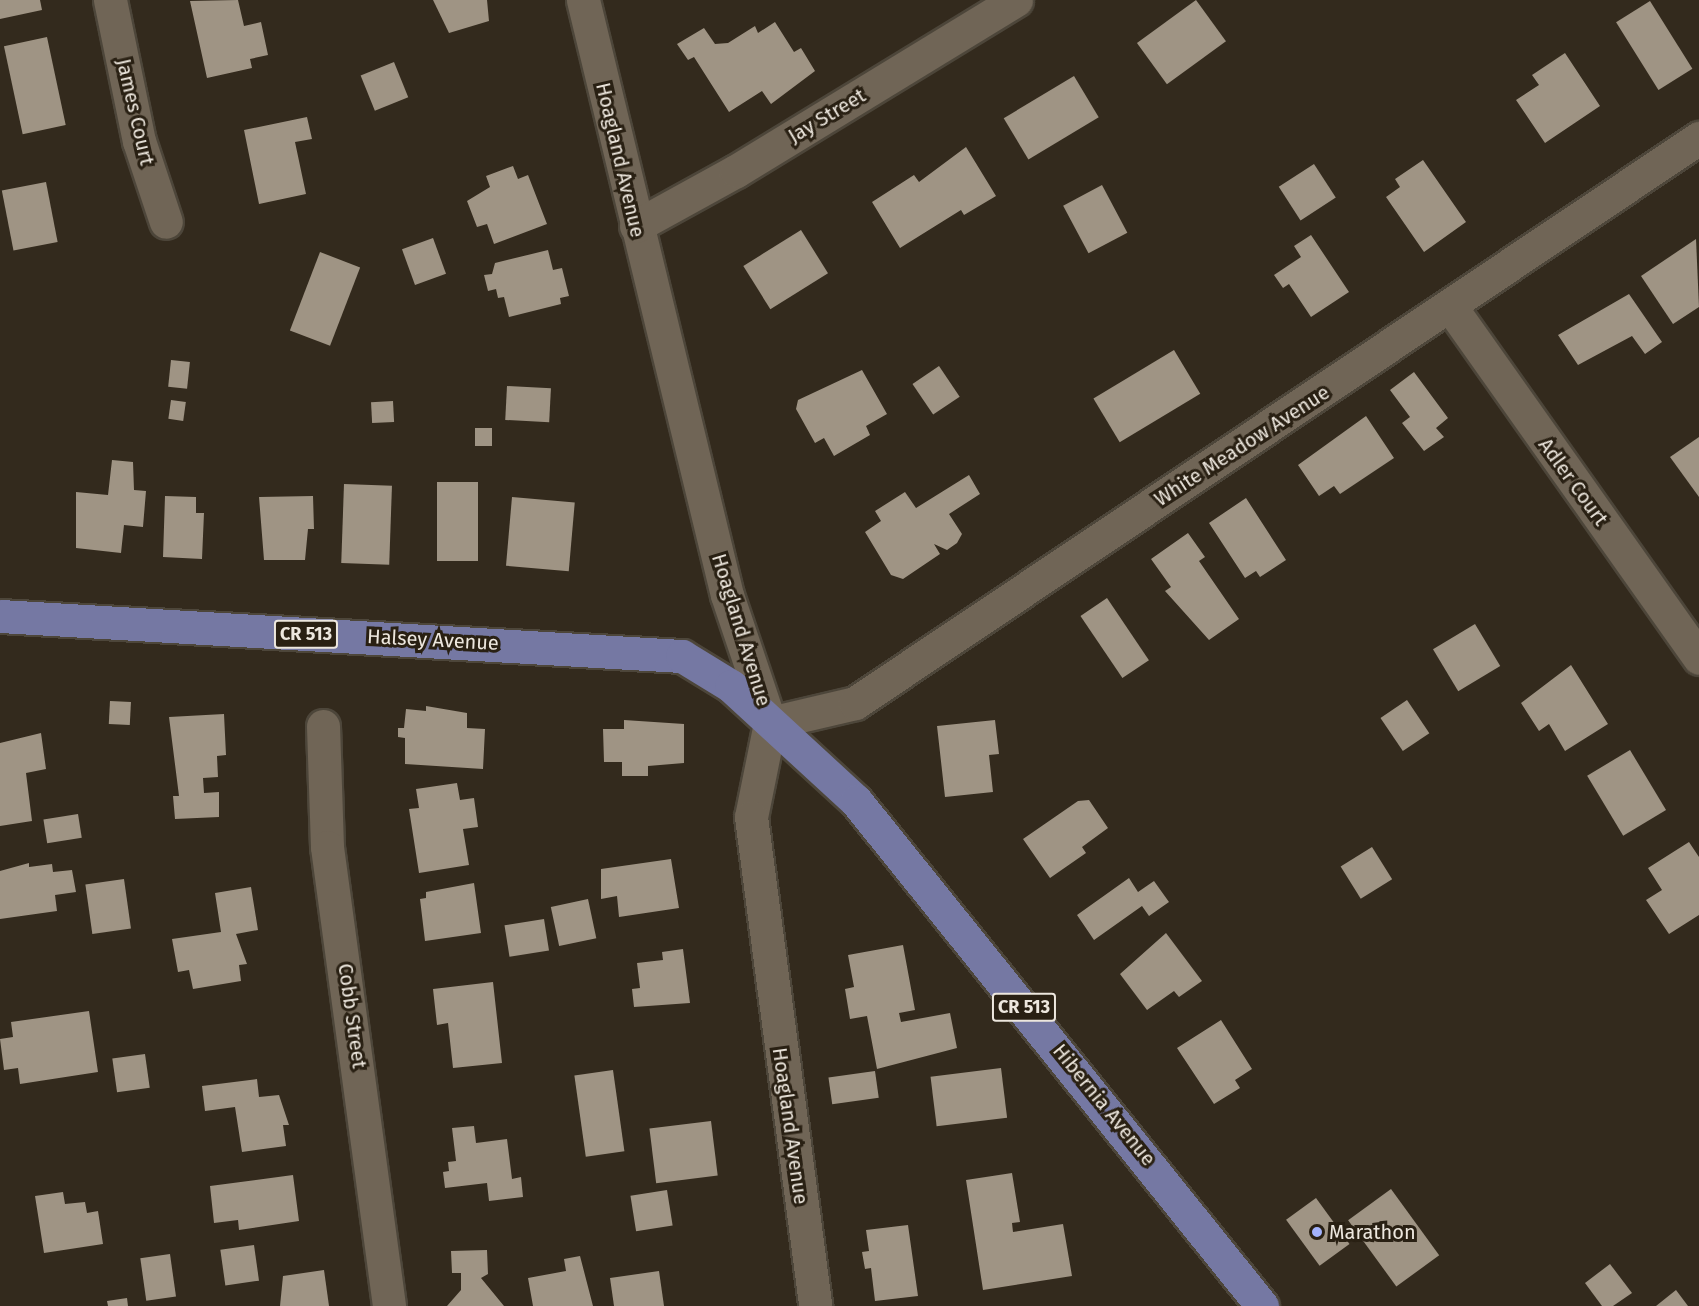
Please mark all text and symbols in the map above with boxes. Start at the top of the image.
street label: James Court [111,56,159,168]
street label: Hoagland Avenue [591,80,649,240]
street label: Jay Street [784,84,870,148]
street label: White Meadow Avenue [1150,380,1334,512]
street label: Adler Court [1533,434,1613,530]
street label: Hoagland Avenue [706,551,776,709]
road number: CR 513 [273,619,339,649]
street label: Halsey Avenue [367,625,499,655]
street label: Cobb Street [333,962,371,1070]
road number: CR 513 [991,992,1057,1022]
street label: Hibernia Avenue [1048,1039,1160,1171]
street label: Hoagland Avenue [767,1046,813,1206]
place label: Marathon [1329,1220,1416,1244]
marker: Marathon [1310,1225,1324,1239]

